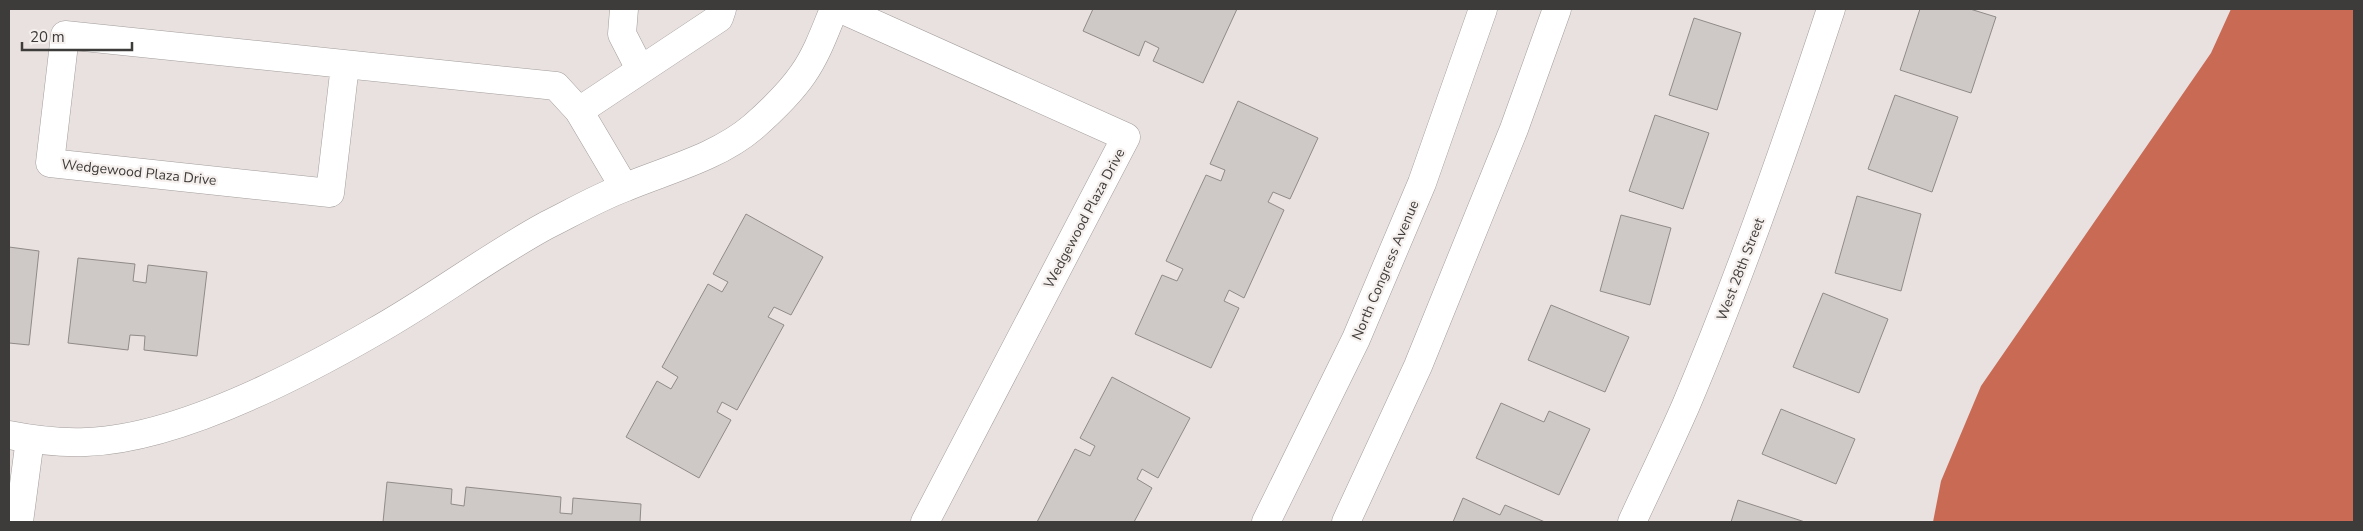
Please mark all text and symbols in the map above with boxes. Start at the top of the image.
scale bar [22,20,132,52]
text: 20 m [30,27,65,47]
street label: Wedgewood Plaza Drive [1039,145,1129,291]
street label: Wedgewood Plaza Drive [60,155,217,190]
street label: North Congress Avenue [1347,197,1423,343]
street label: West 28th Street [1712,215,1769,323]

